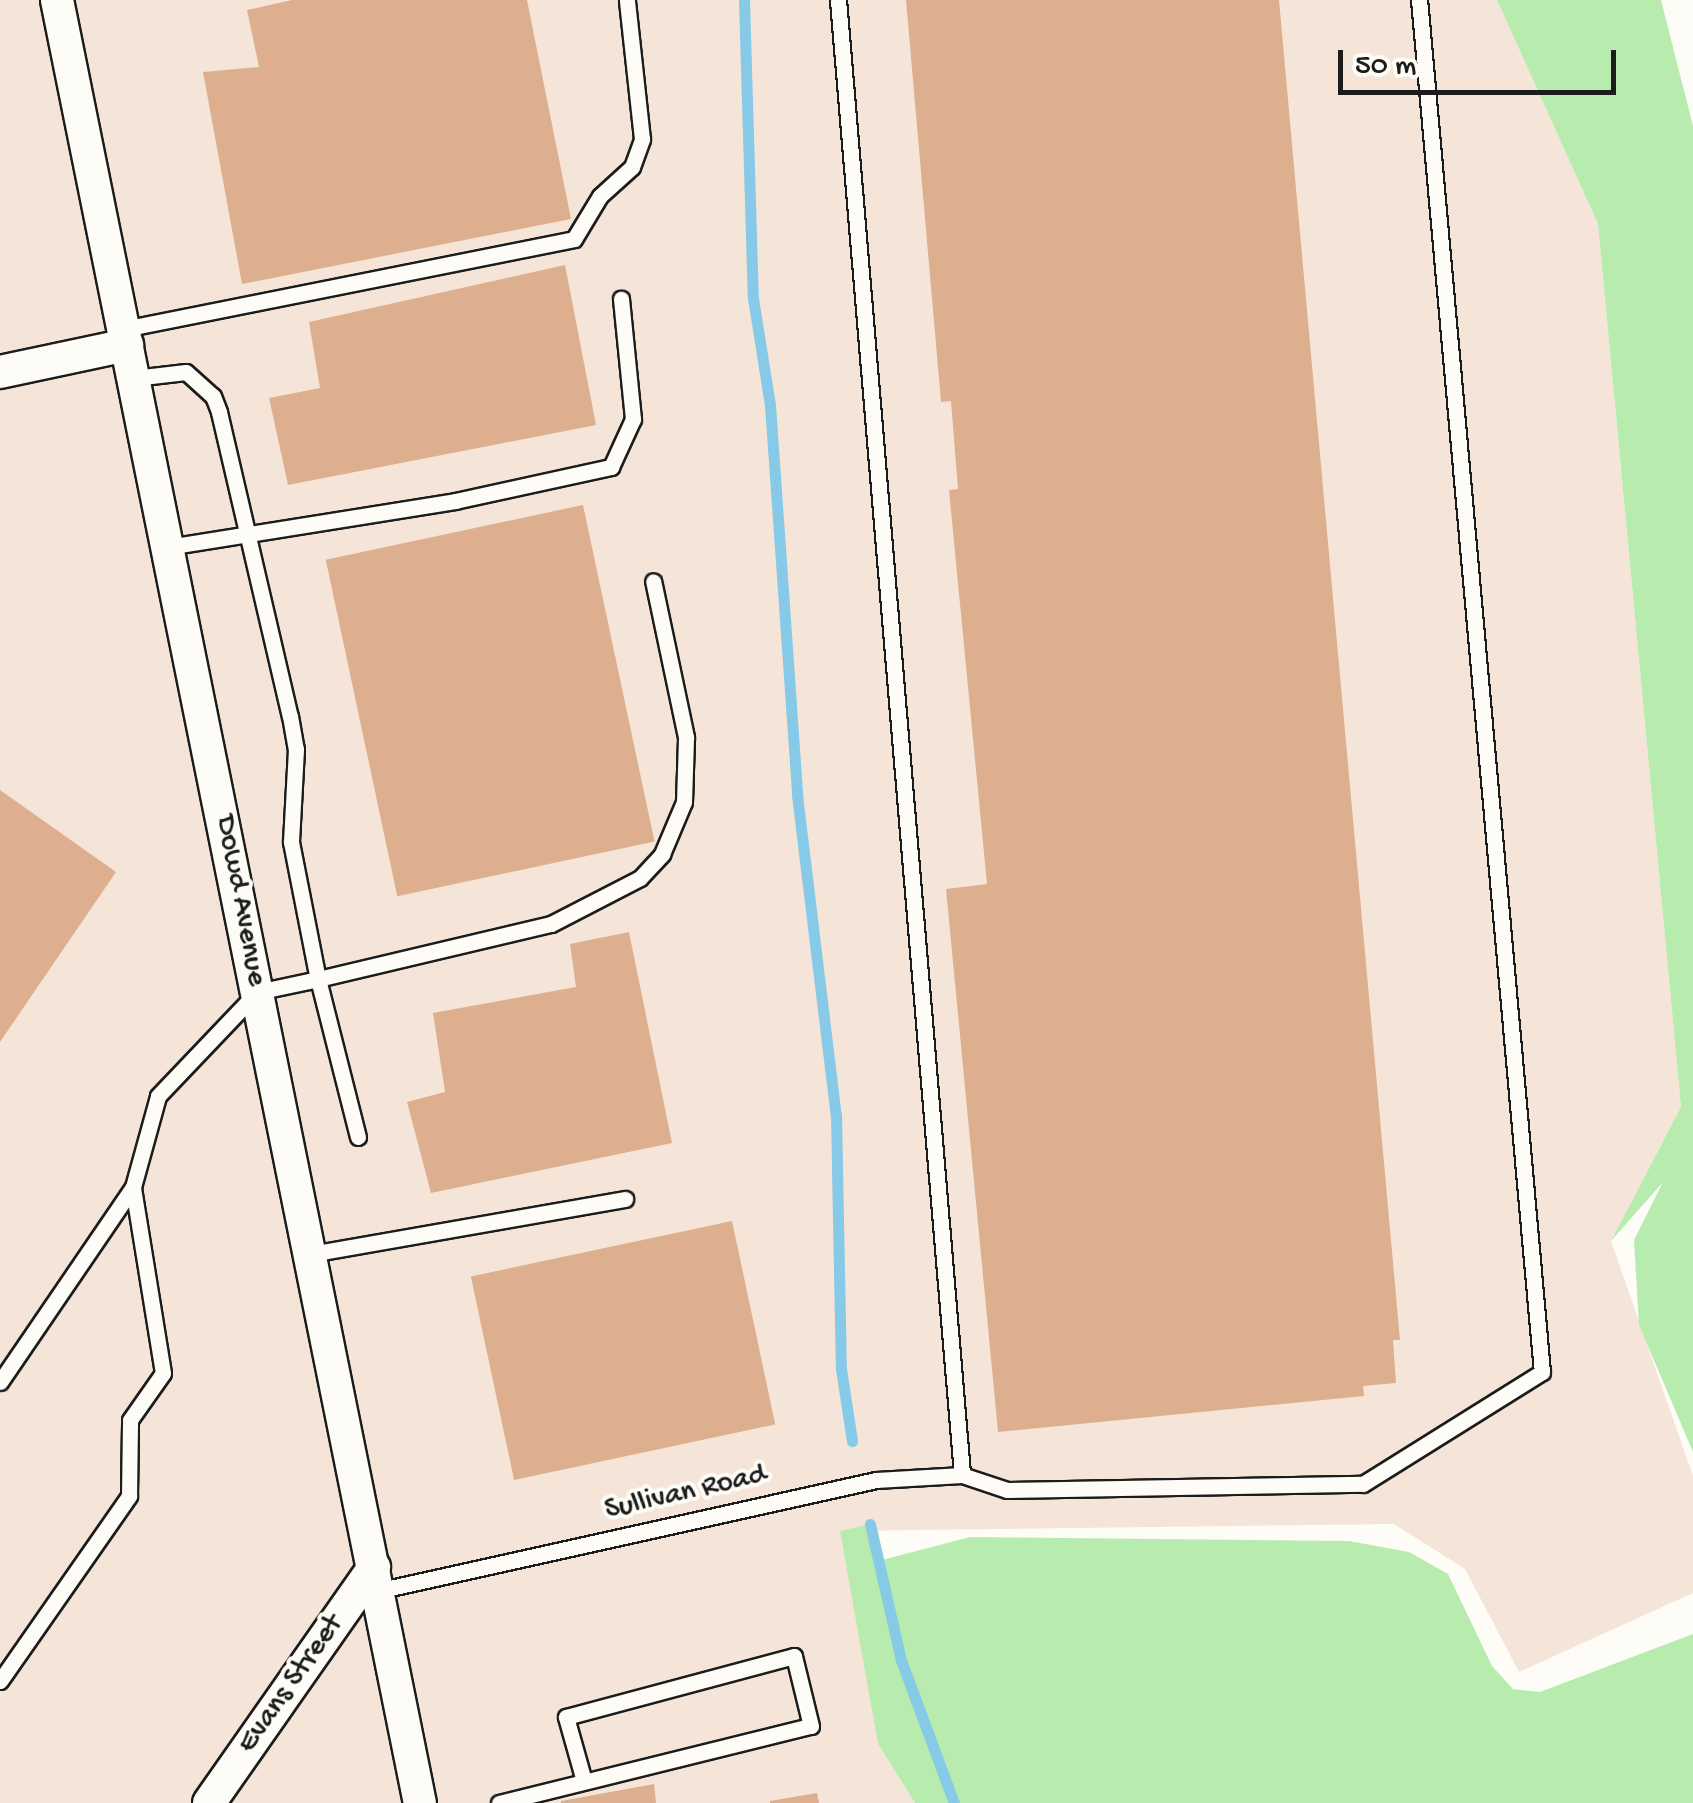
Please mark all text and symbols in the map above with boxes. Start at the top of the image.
scale bar [1343,30,1620,92]
text: 50 m [1355,50,1416,85]
street label: Dowd Avenue [205,813,273,989]
street label: Sullivan Road [602,1458,770,1530]
street label: Evans Street [231,1609,353,1761]

